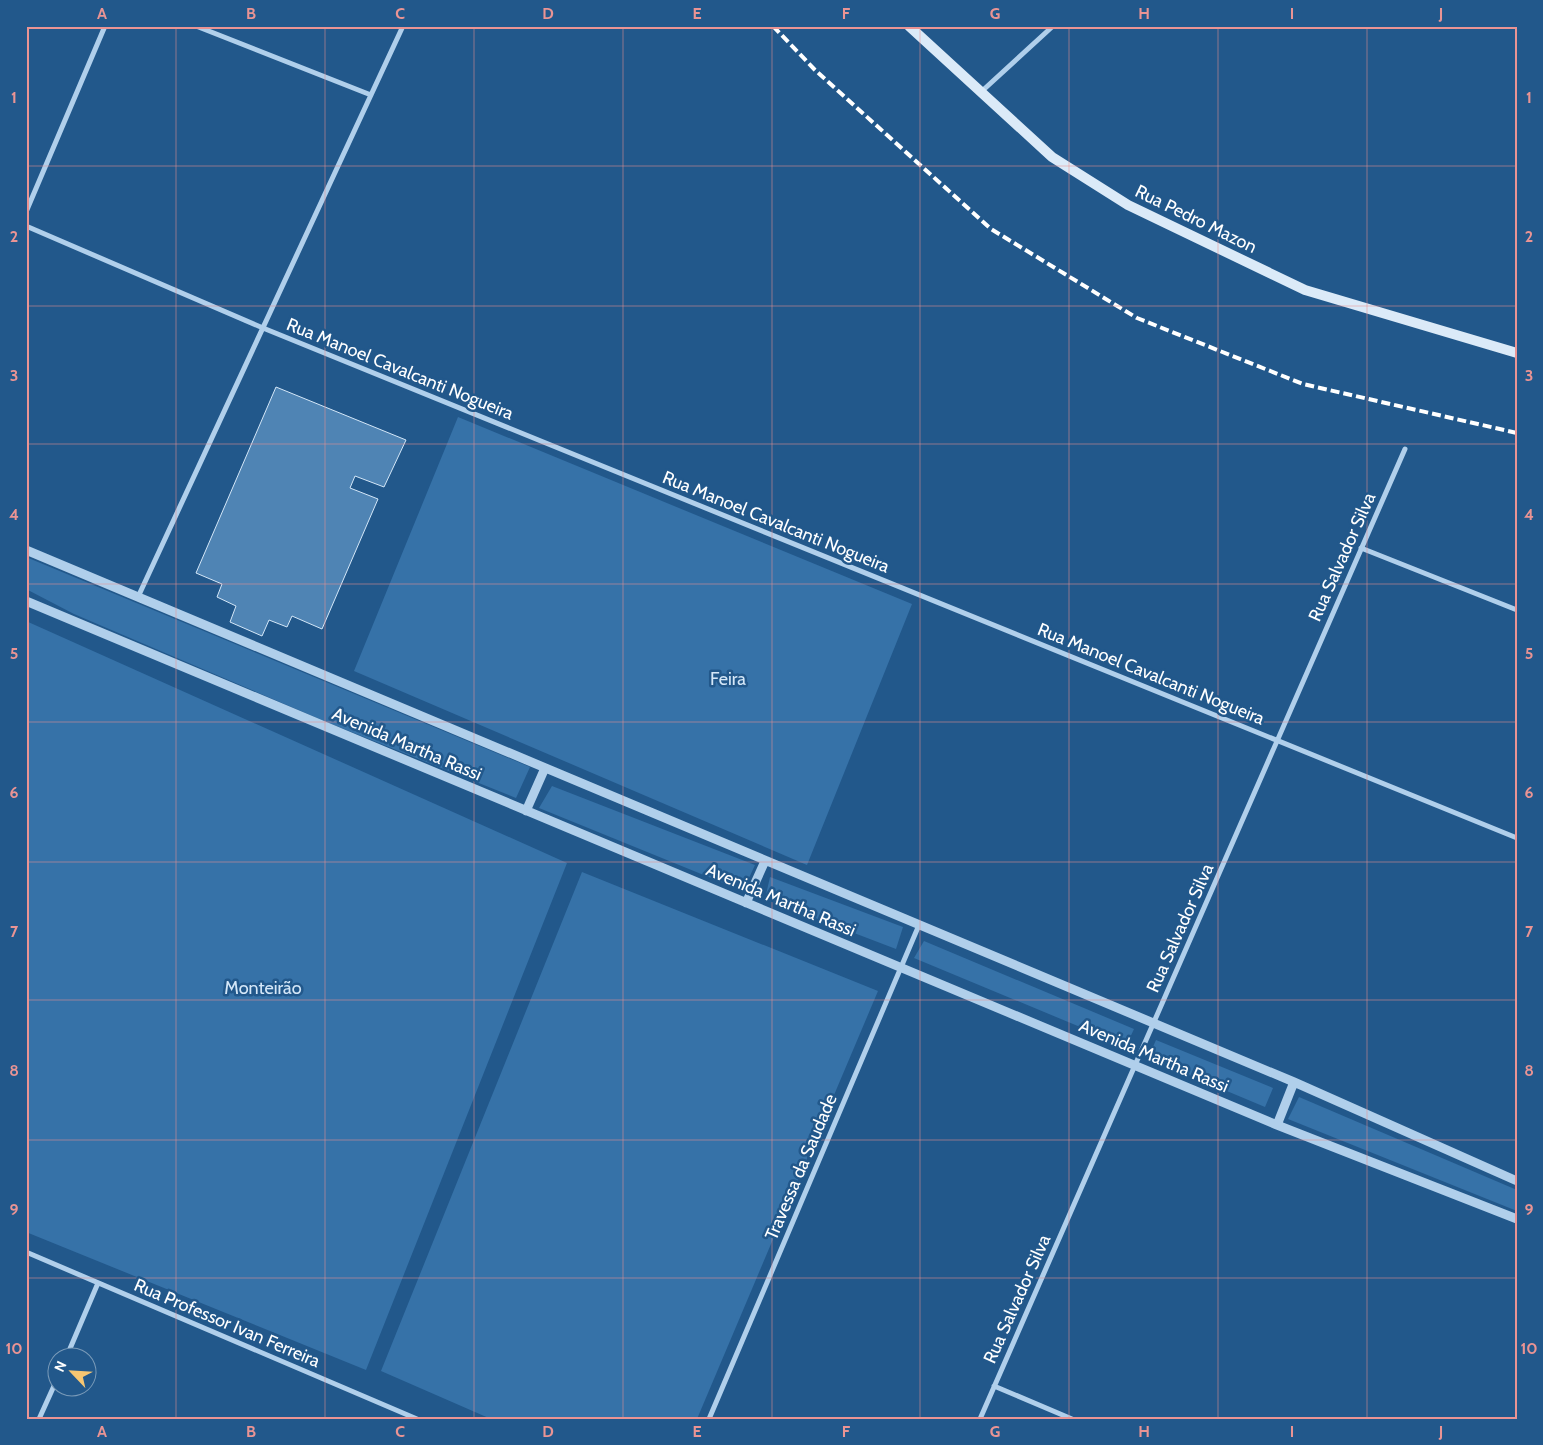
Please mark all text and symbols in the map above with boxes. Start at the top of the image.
text: A [97,4,107,23]
text: B [246,4,256,23]
text: C [395,4,405,23]
text: D [542,4,554,23]
text: E [692,4,702,23]
text: F [842,4,851,23]
text: G [990,4,1000,23]
text: H [1138,4,1150,23]
text: I [1290,4,1294,23]
text: J [1438,4,1443,23]
text: 1 [11,88,17,107]
text: 1 [1526,88,1532,107]
street label: Rua Pedro Mazon [1131,180,1261,258]
text: 2 [10,227,18,246]
text: 2 [1525,227,1533,246]
street label: Rua Manoel Cavalcanti Nogueira [283,313,517,425]
text: 3 [10,366,18,385]
text: 3 [1525,366,1533,385]
street label: Rua Manoel Cavalcanti Nogueira [659,466,893,578]
street label: Rua Salvador Silva [1304,489,1380,625]
text: 4 [9,505,19,524]
text: 4 [1524,505,1534,524]
street label: Rua Manoel Cavalcanti Nogueira [1034,618,1268,730]
text: 5 [10,644,18,663]
text: 5 [1525,644,1533,663]
park label: Feira [710,668,746,690]
street label: Avenida Martha Rassi [329,703,485,785]
text: 6 [10,783,19,802]
text: 6 [1525,783,1534,802]
street label: Avenida Martha Rassi [703,859,859,941]
street label: Rua Salvador Silva [1142,860,1218,996]
text: 7 [10,922,19,941]
text: 7 [1525,922,1534,941]
park label: Monteirão [224,977,302,999]
street label: Avenida Martha Rassi [1076,1015,1232,1097]
text: 8 [9,1061,19,1080]
text: 8 [1524,1061,1534,1080]
street label: Travessa da Saudade [760,1091,842,1243]
text: 9 [10,1200,19,1219]
text: 9 [1525,1200,1534,1219]
street label: Rua Salvador Silva [979,1231,1055,1367]
street label: Rua Professor Ivan Ferreira [131,1274,324,1372]
text: 10 [5,1339,23,1358]
text: 10 [1520,1339,1538,1358]
north arrow [48,1348,98,1398]
text: N [50,1358,70,1375]
text: A [97,1422,107,1441]
text: B [246,1422,256,1441]
text: C [395,1422,405,1441]
text: D [542,1422,554,1441]
text: E [692,1422,702,1441]
text: F [842,1422,851,1441]
text: G [990,1422,1000,1441]
text: H [1138,1422,1150,1441]
text: I [1290,1422,1294,1441]
text: J [1438,1422,1443,1441]

